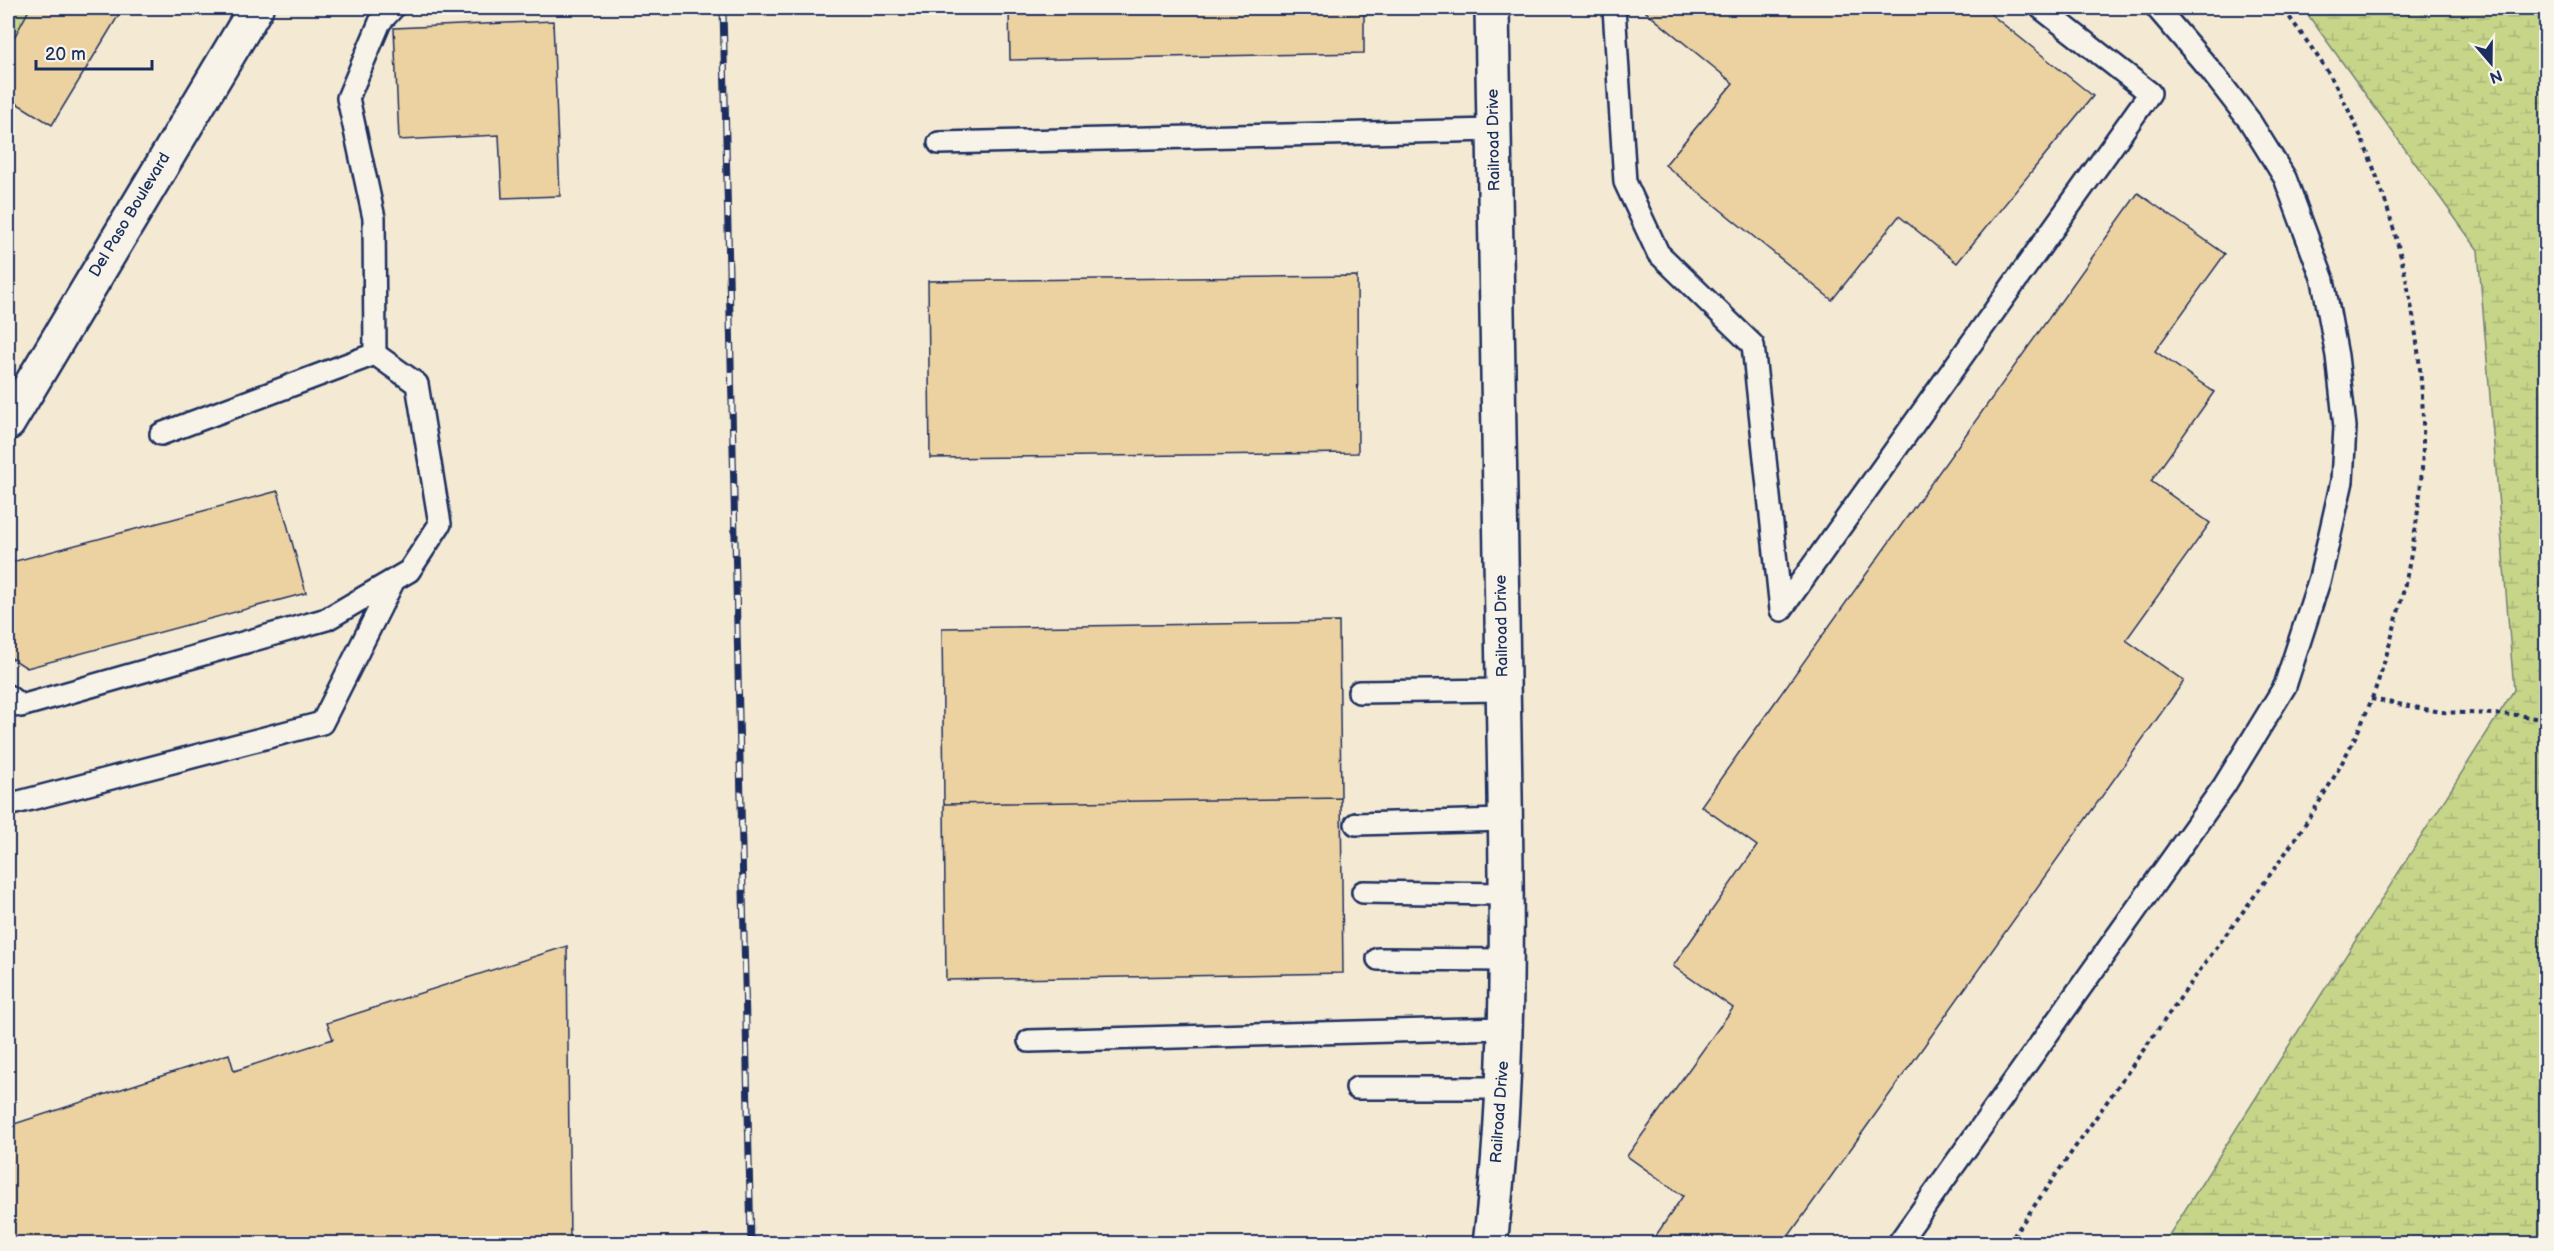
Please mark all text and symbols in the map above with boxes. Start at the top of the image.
scale bar [36,33,152,71]
north arrow [2461,33,2521,93]
text: 20 m [45,44,86,65]
text: N [2487,65,2505,87]
street label: Railroad Drive [1484,88,1504,191]
street label: Del Paso Boulevard [85,149,175,281]
street label: Railroad Drive [1492,574,1512,677]
street label: Railroad Drive [1487,1060,1513,1164]

